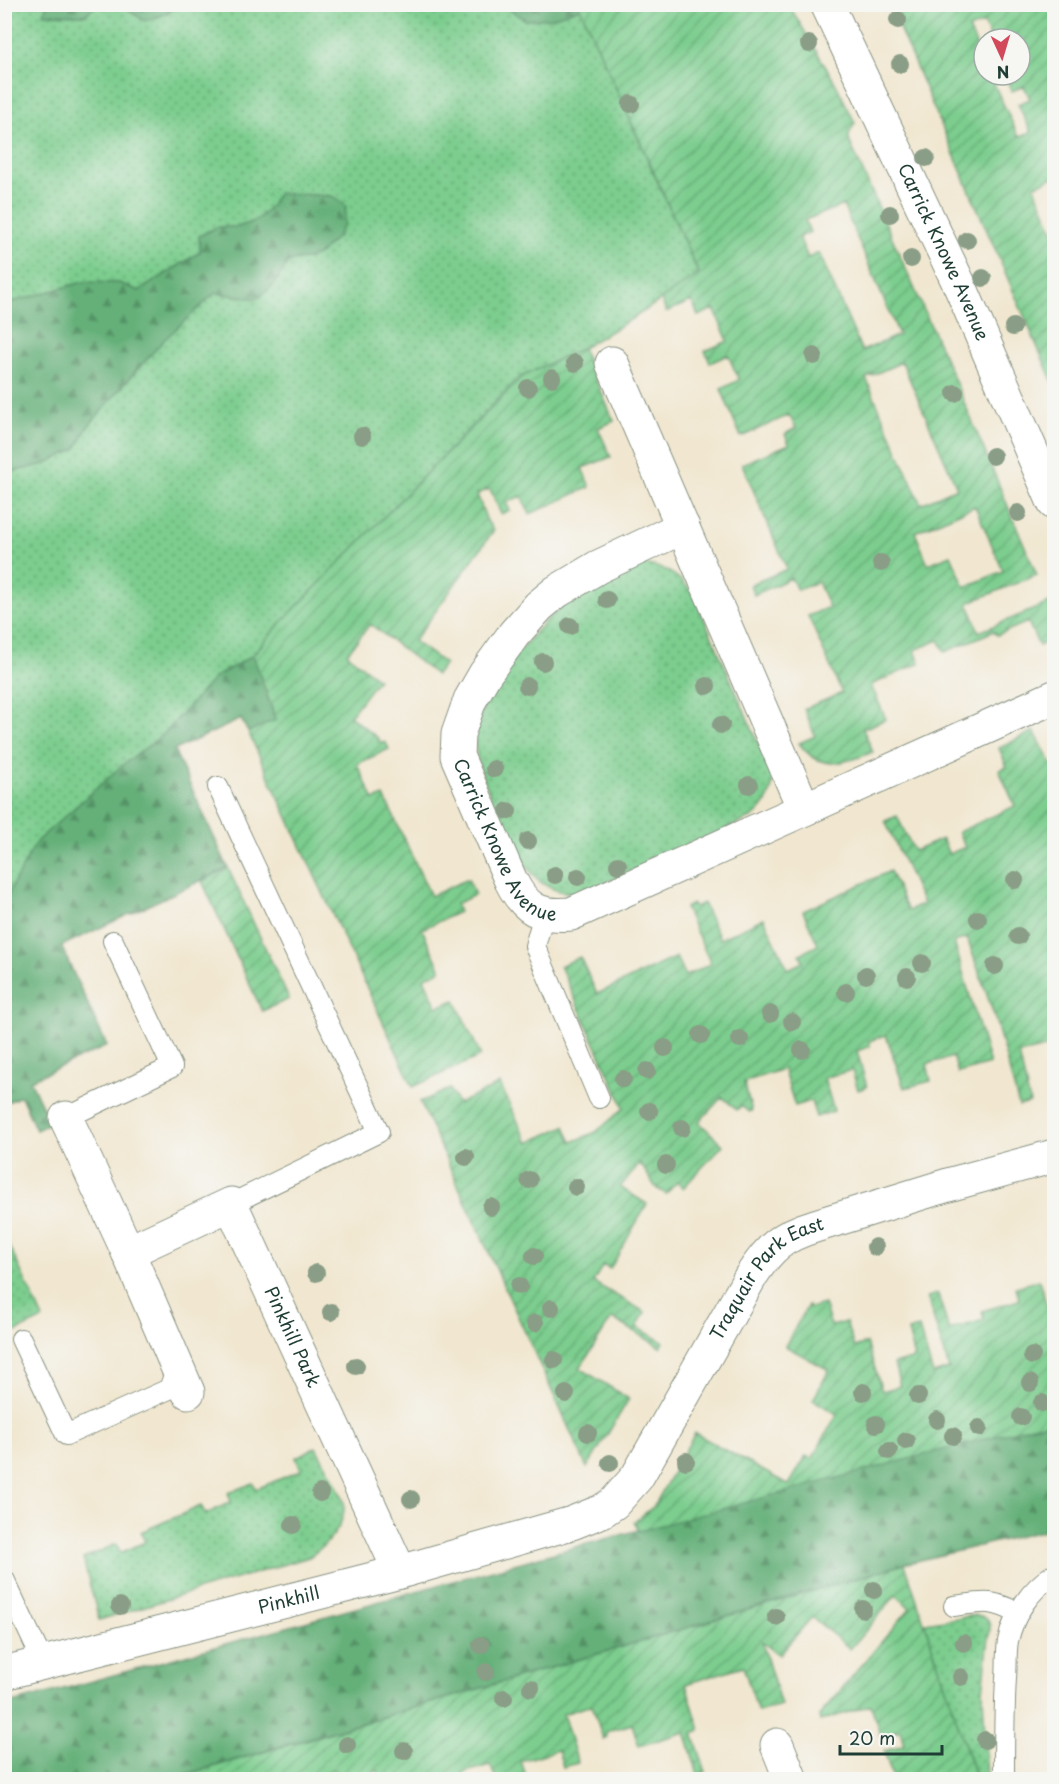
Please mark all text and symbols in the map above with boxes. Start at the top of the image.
north arrow [972,27,1032,87]
text: N [996,61,1010,85]
street label: Carrick Knowe Avenue [892,158,997,345]
street label: Carrick Knowe Avenue [448,754,558,927]
street label: Traquair Park East [702,1209,827,1345]
street label: Pinkhill Park [259,1281,328,1391]
street label: Pinkhill [255,1578,322,1620]
scale bar [840,1718,942,1756]
text: 20 m [849,1724,895,1751]

